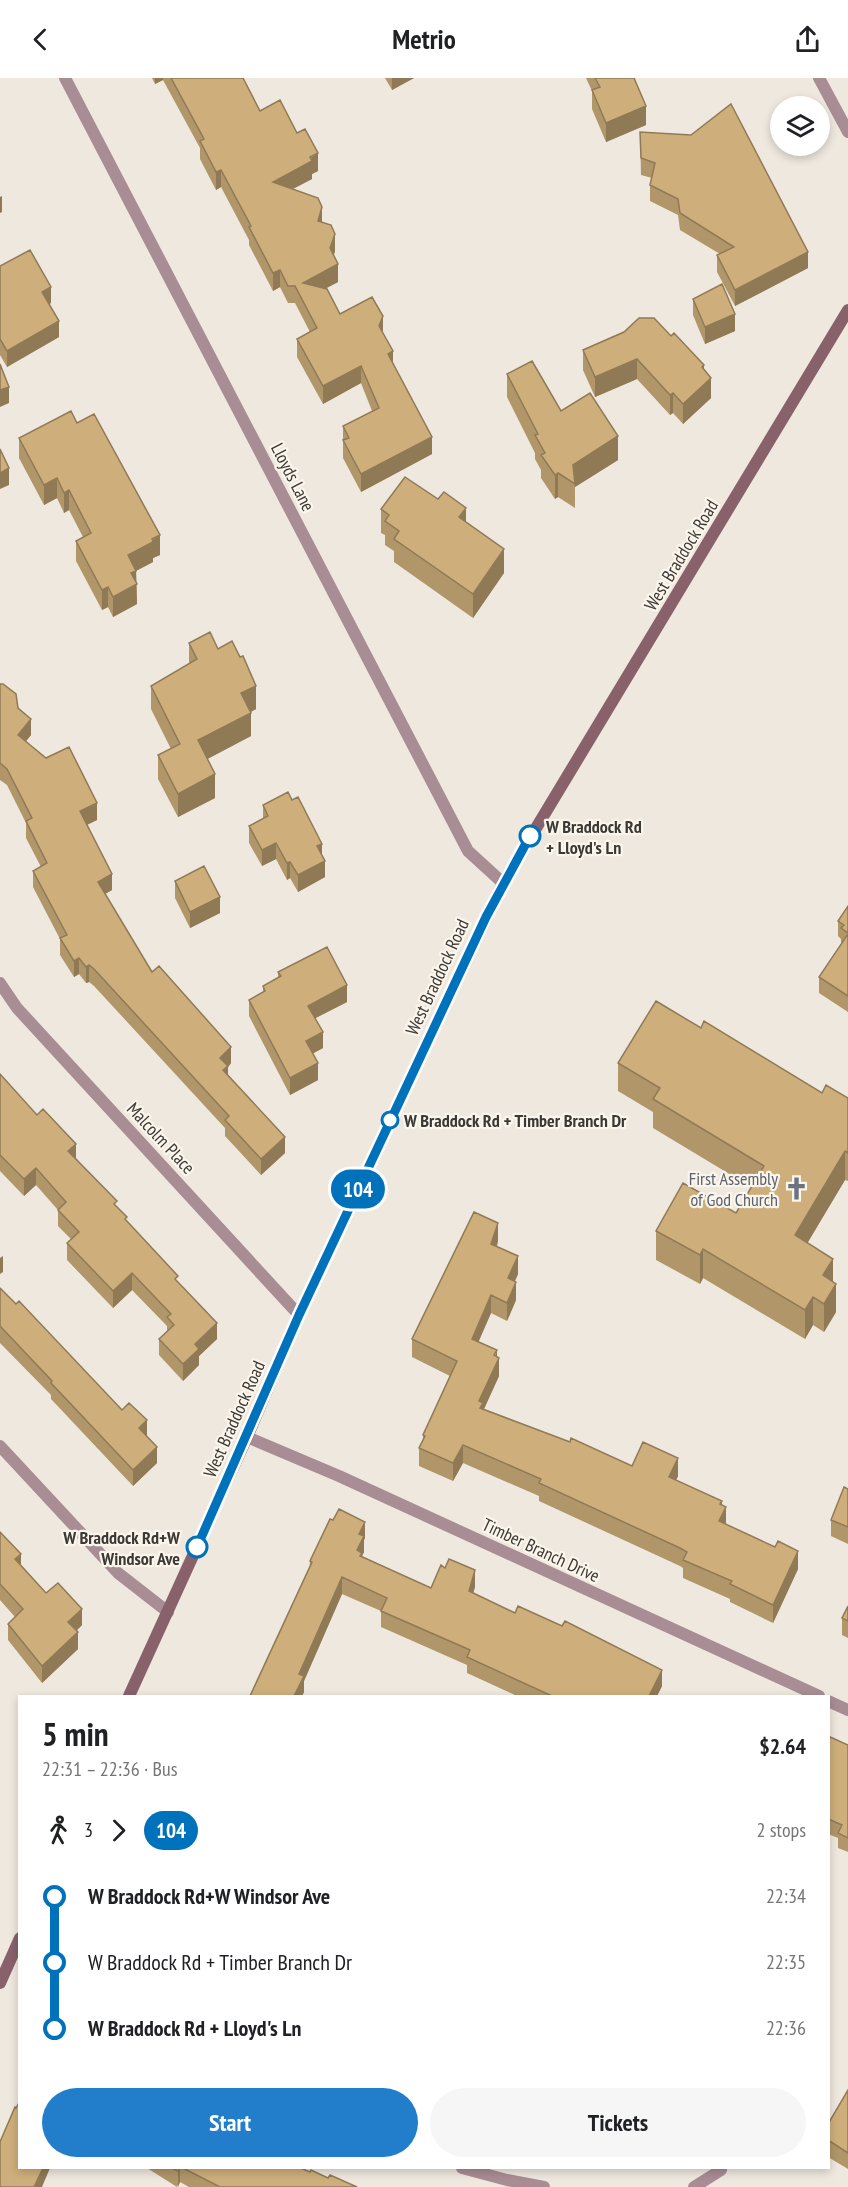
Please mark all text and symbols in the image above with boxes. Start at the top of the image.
text: Metrio [392,22,456,56]
icon: back [24,23,57,56]
icon: share [791,23,824,56]
map controls [770,96,830,156]
button: layers [770,96,830,156]
street label: Lloyds Lane [266,439,320,515]
street label: West Braddock Road [639,495,723,615]
place label: W Braddock Rd + Lloyd's Ln [545,815,642,859]
marker: W Braddock Rd + Lloyd's Ln [519,825,541,847]
street label: West Braddock Road [400,915,474,1039]
street label: Malcolm Place [122,1097,200,1179]
place label: W Braddock Rd + Timber Branch Dr [403,1109,627,1132]
marker: W Braddock Rd + Timber Branch Dr [381,1111,399,1129]
place label: First Assembly of God Church [689,1167,778,1211]
line badge: 104 [324,1170,392,1208]
church icon: First Assembly of God Church [783,1175,809,1201]
text: 104 [343,1176,373,1203]
street label: West Braddock Road [198,1357,270,1481]
street label: Timber Branch Drive [479,1513,603,1587]
place label: W Braddock Rd+W Windsor Ave [62,1526,180,1570]
marker: W Braddock Rd+W Windsor Ave [186,1536,208,1558]
text: 5 min [42,1712,109,1755]
text: $2.64 [759,1732,806,1760]
text: 22:31 – 22:36 · Bus [42,1756,177,1782]
icon: walk [42,1814,75,1847]
icon: forward [102,1814,135,1847]
text: 3 [84,1817,93,1843]
text: 104 [156,1817,186,1844]
text: 2 stops [757,1817,806,1843]
text: W Braddock Rd+W Windsor Ave [88,1882,330,1910]
text: 22:34 [766,1883,806,1909]
text: W Braddock Rd + Timber Branch Dr [88,1948,352,1976]
text: 22:35 [766,1949,806,1975]
text: W Braddock Rd + Lloyd's Ln [88,2014,302,2042]
text: 22:36 [766,2015,806,2041]
button: Start [42,2088,418,2157]
button: Tickets [430,2088,806,2157]

